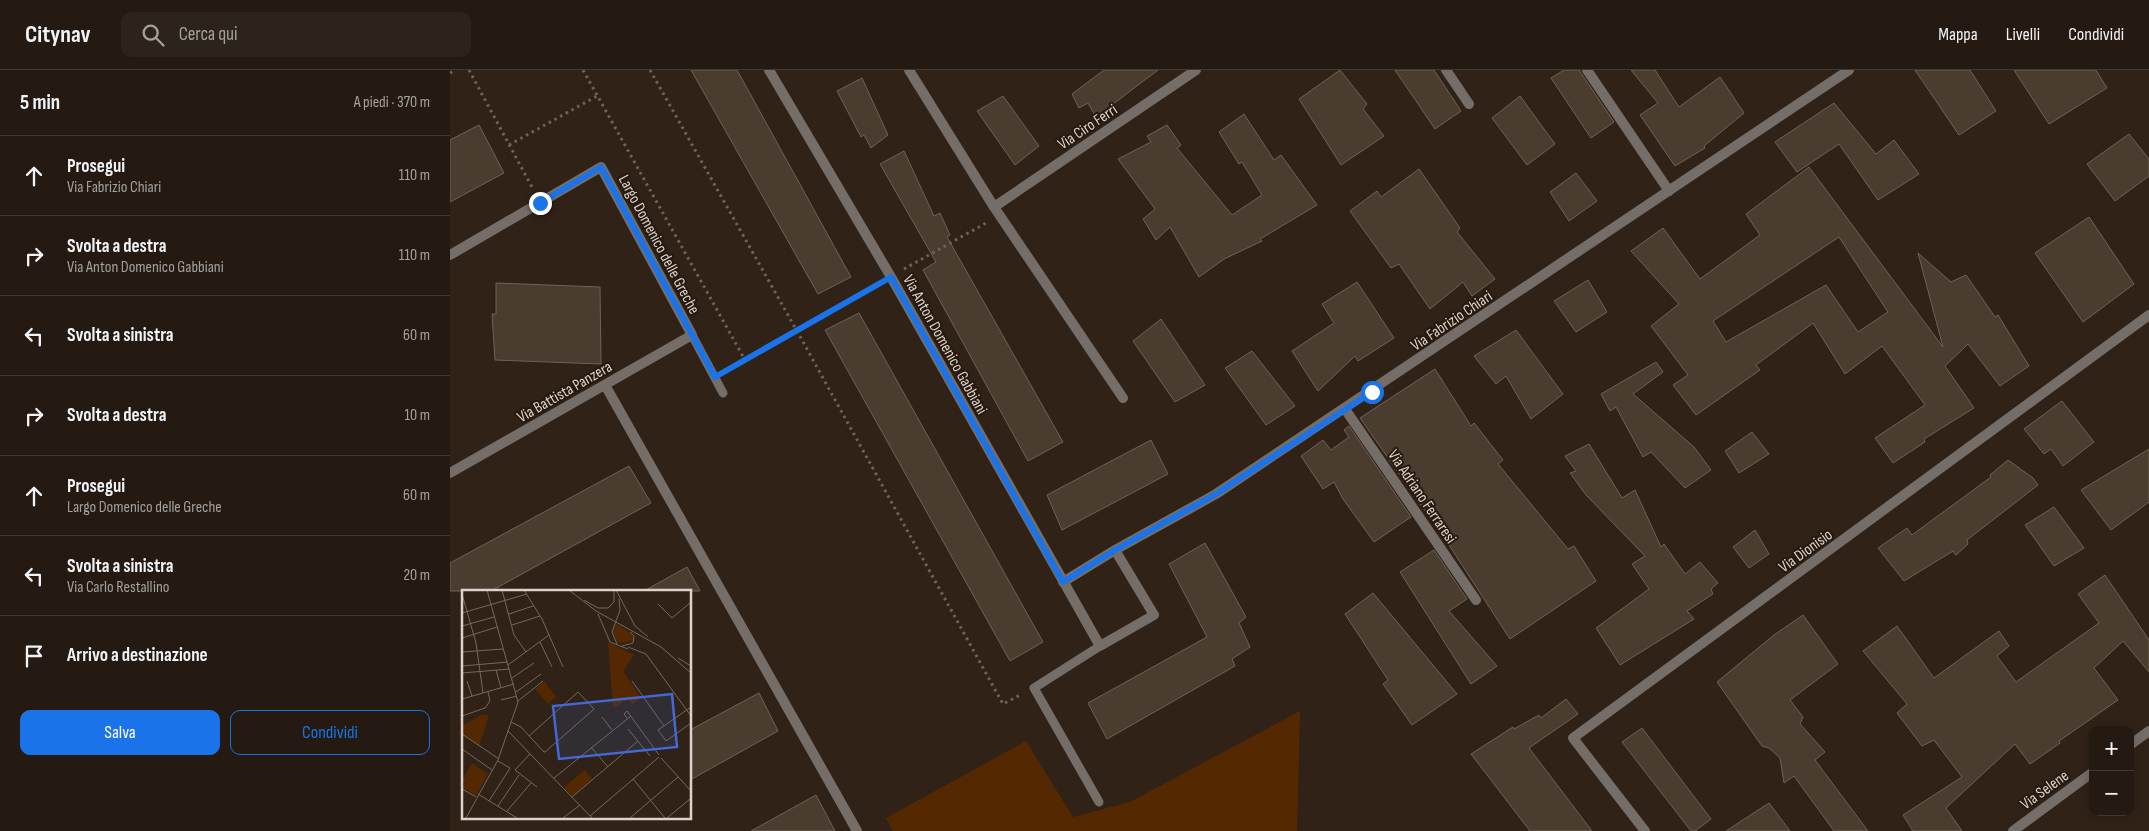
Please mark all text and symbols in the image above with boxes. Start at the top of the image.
search box [121,12,471,57]
text: Citynav [25,20,91,49]
icon: search [139,21,167,49]
text: Cerca qui [179,23,238,46]
text: Mappa [1938,24,1978,45]
text: Livelli [2006,24,2040,45]
text: Condividi [2068,24,2124,45]
text: 5 min [20,90,60,115]
text: A piedi · 370 m [354,93,430,112]
street label: Via Ciro Ferri [1055,100,1121,154]
text: Prosegui [67,155,125,178]
icon: ahead [20,162,48,190]
text: 110 m [399,166,430,185]
street label: Largo Domenico delle Greche [614,172,703,318]
text: Via Fabrizio Chiari [67,178,161,197]
route end [529,192,552,215]
text: Svolta a destra [67,235,167,258]
icon: right [20,242,48,270]
text: 110 m [399,246,430,265]
text: Via Anton Domenico Gabbiani [67,258,224,277]
street label: Via Anton Domenico Gabbiani [898,272,991,418]
street label: Via Fabrizio Chiari [1407,287,1496,355]
icon: left [20,322,48,350]
text: Svolta a sinistra [67,324,174,347]
text: 60 m [403,326,430,345]
street label: Via Battista Panzera [514,358,615,427]
route start [1361,381,1384,404]
icon: right [20,402,48,430]
text: Svolta a destra [67,404,167,427]
text: 10 m [404,406,430,425]
street label: Via Adriano Ferraresi [1383,446,1460,547]
text: Prosegui [67,475,125,498]
icon: ahead [20,482,48,510]
text: 60 m [403,486,430,505]
text: Largo Domenico delle Greche [67,498,222,517]
street label: Via Dionisio [1775,525,1836,577]
text: Svolta a sinistra [67,555,174,578]
icon: left [20,562,48,590]
text: 20 m [403,566,430,585]
text: Via Carlo Restallino [67,578,169,597]
inset map [462,590,691,818]
icon: arrive [20,642,48,670]
text: Arrivo a destinazione [67,644,208,667]
button: Salva [20,710,220,755]
button: Condividi [230,710,430,755]
map controls [2089,726,2134,816]
button: + [2089,726,2134,771]
street label: Via Selene [2017,766,2073,814]
button: − [2089,771,2134,816]

